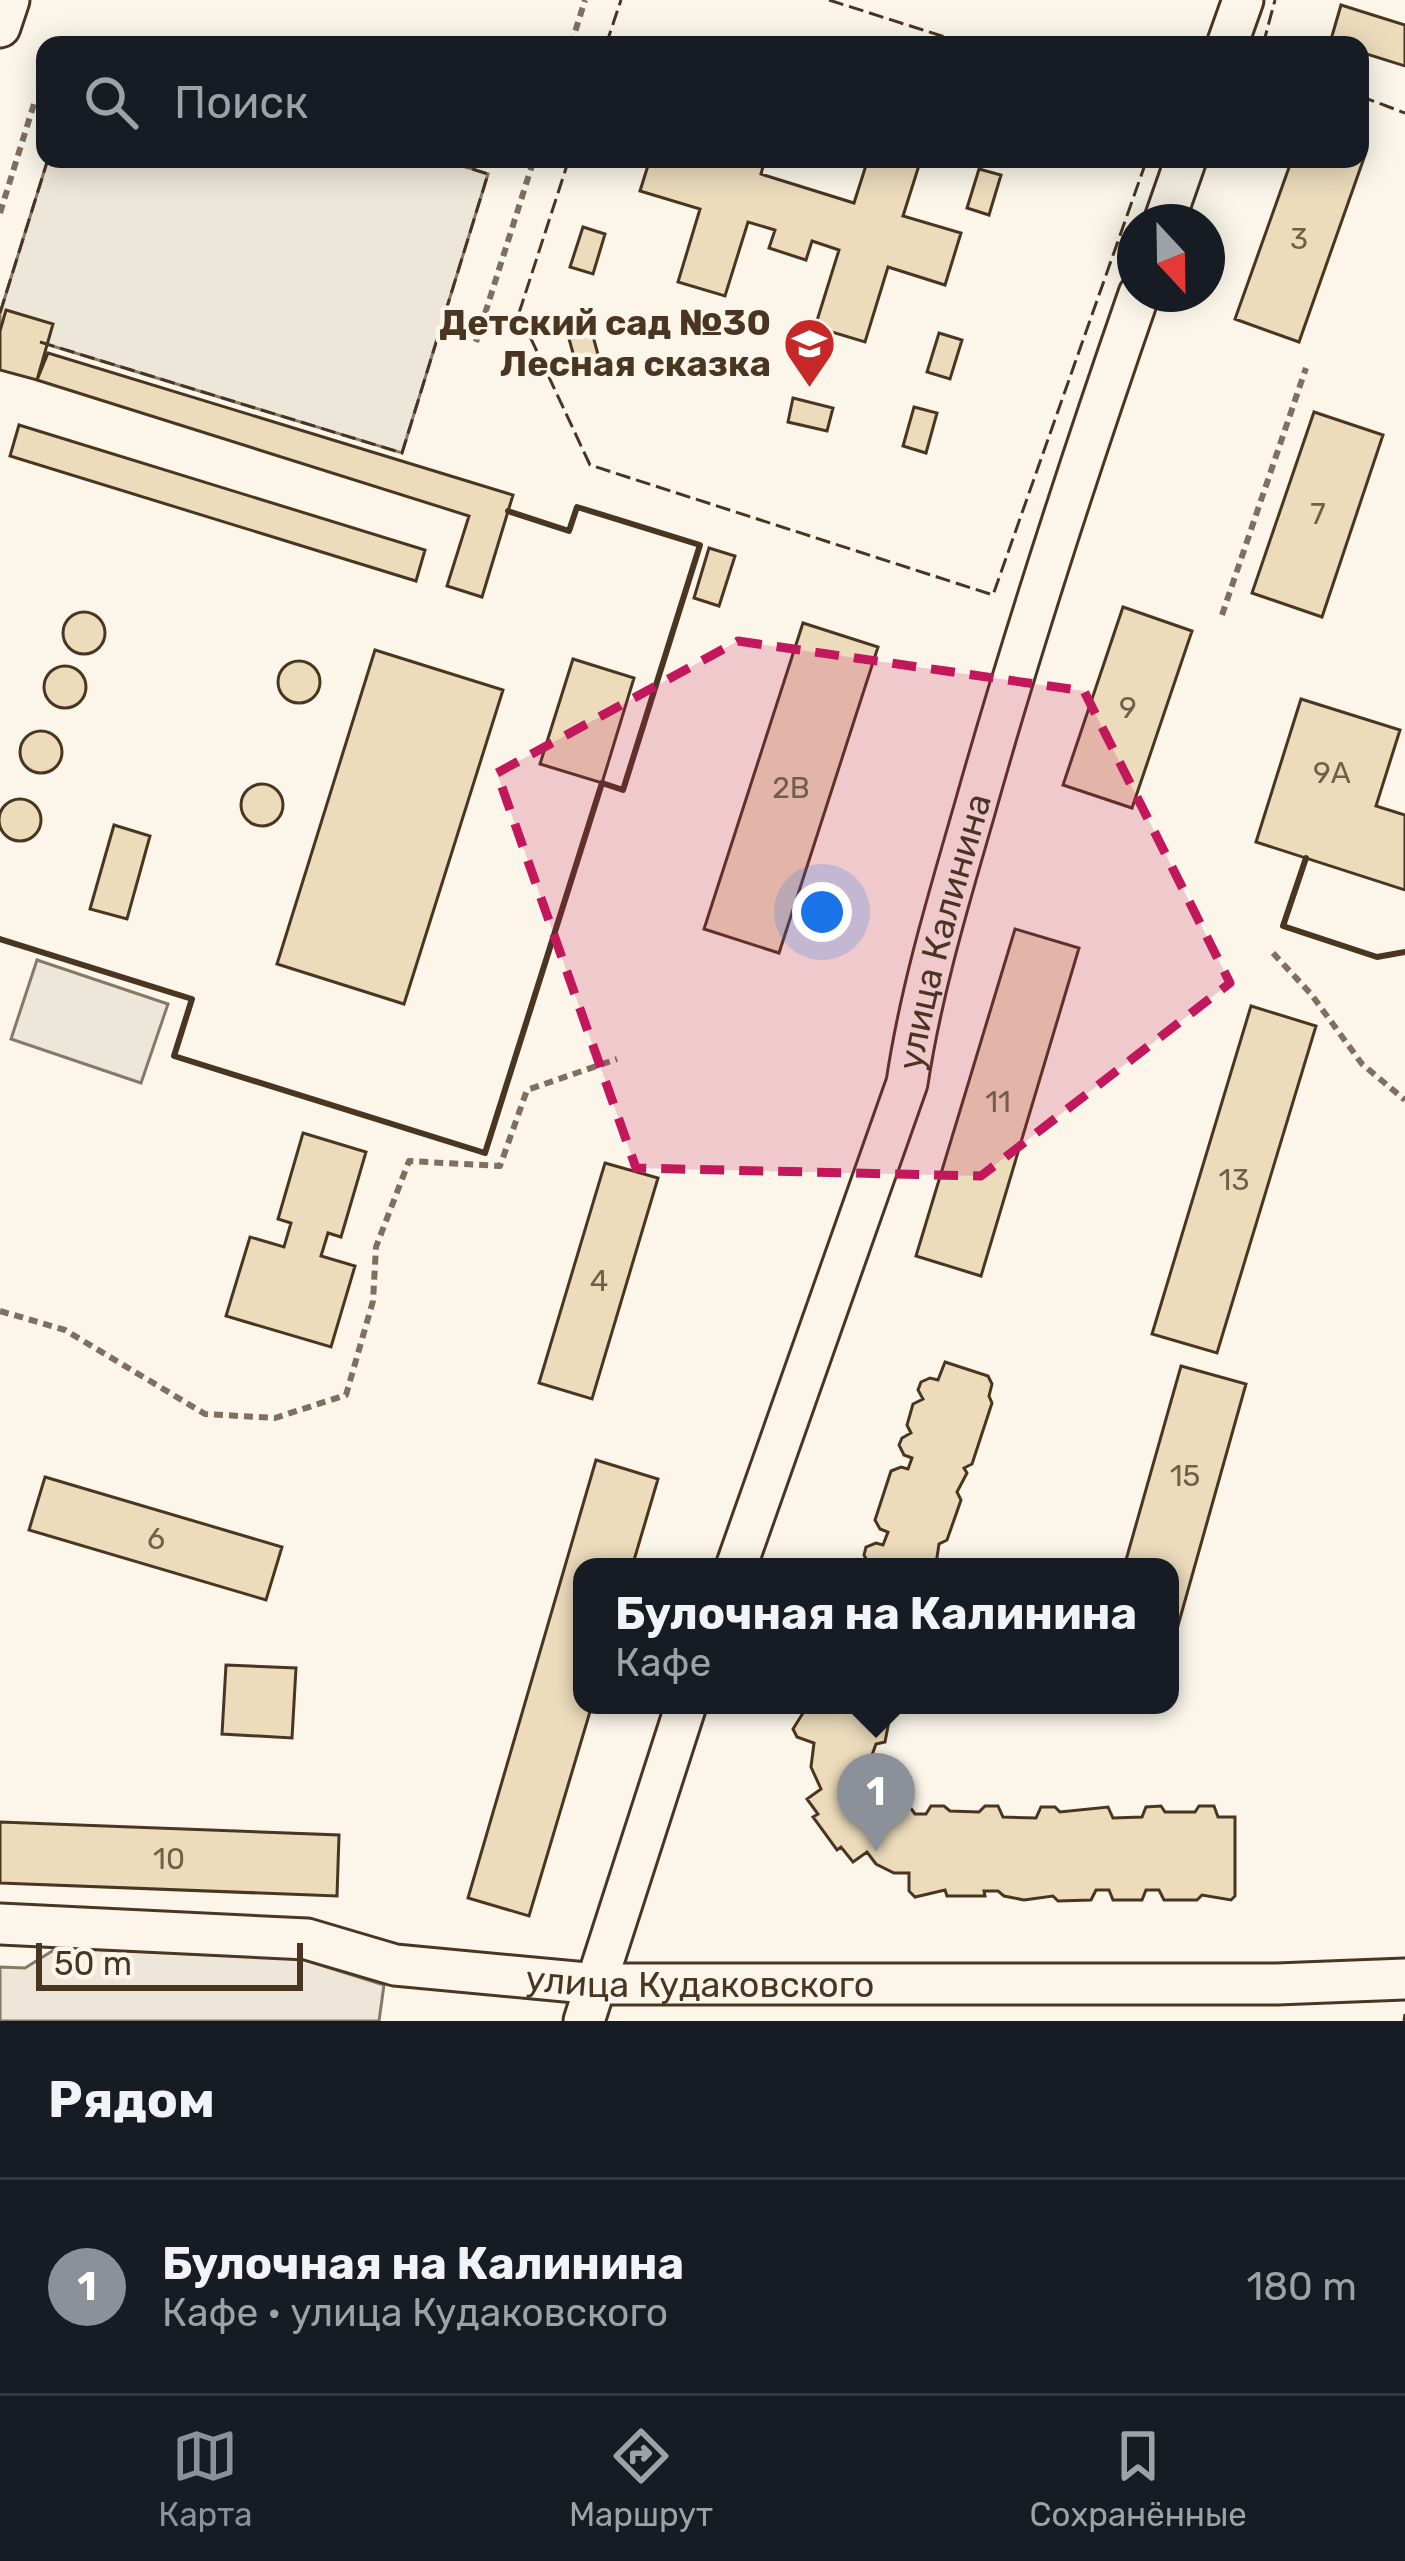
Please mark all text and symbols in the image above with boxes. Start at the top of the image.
search box [36,36,1369,168]
icon: search [78,69,144,135]
text: Поиск [174,76,308,129]
north arrow [1117,204,1225,312]
house number: 3 [1290,221,1308,257]
place label: Детский сад №30 Лесная сказка [439,301,771,385]
school or university icon: Детский сад №30 Лесная сказка [782,315,838,389]
house number: 7 [1310,496,1326,532]
house number: 9 [1119,690,1137,726]
house number: 9А [1313,755,1351,791]
house number: 2В [772,770,810,806]
street label: улица Калинина [888,789,1000,1073]
your location [792,882,852,942]
house number: 11 [985,1084,1011,1120]
house number: 13 [1219,1162,1249,1198]
house number: 4 [590,1263,608,1299]
house number: 15 [1170,1458,1200,1494]
house number: 6 [147,1521,165,1557]
popup [573,1558,1179,1714]
text: Булочная на Калинина [615,1587,1137,1640]
text: Кафе [615,1640,711,1686]
pin: 1 [837,1753,915,1852]
house number: 10 [153,1841,185,1877]
scale bar [36,1937,303,1990]
text: 50 m [54,1944,132,1983]
street label: улица Кудаковского [524,1956,874,2006]
text: Рядом [48,2069,215,2130]
text: Булочная на Калинина [162,2237,684,2290]
text: 1 [77,2264,97,2310]
text: 180 m [1247,2264,1357,2310]
text: Кафе · улица Кудаковского [162,2290,668,2336]
tab: Карта [158,2423,252,2534]
tab: Маршрут [569,2423,713,2534]
tab: Сохранённые [1030,2423,1247,2534]

